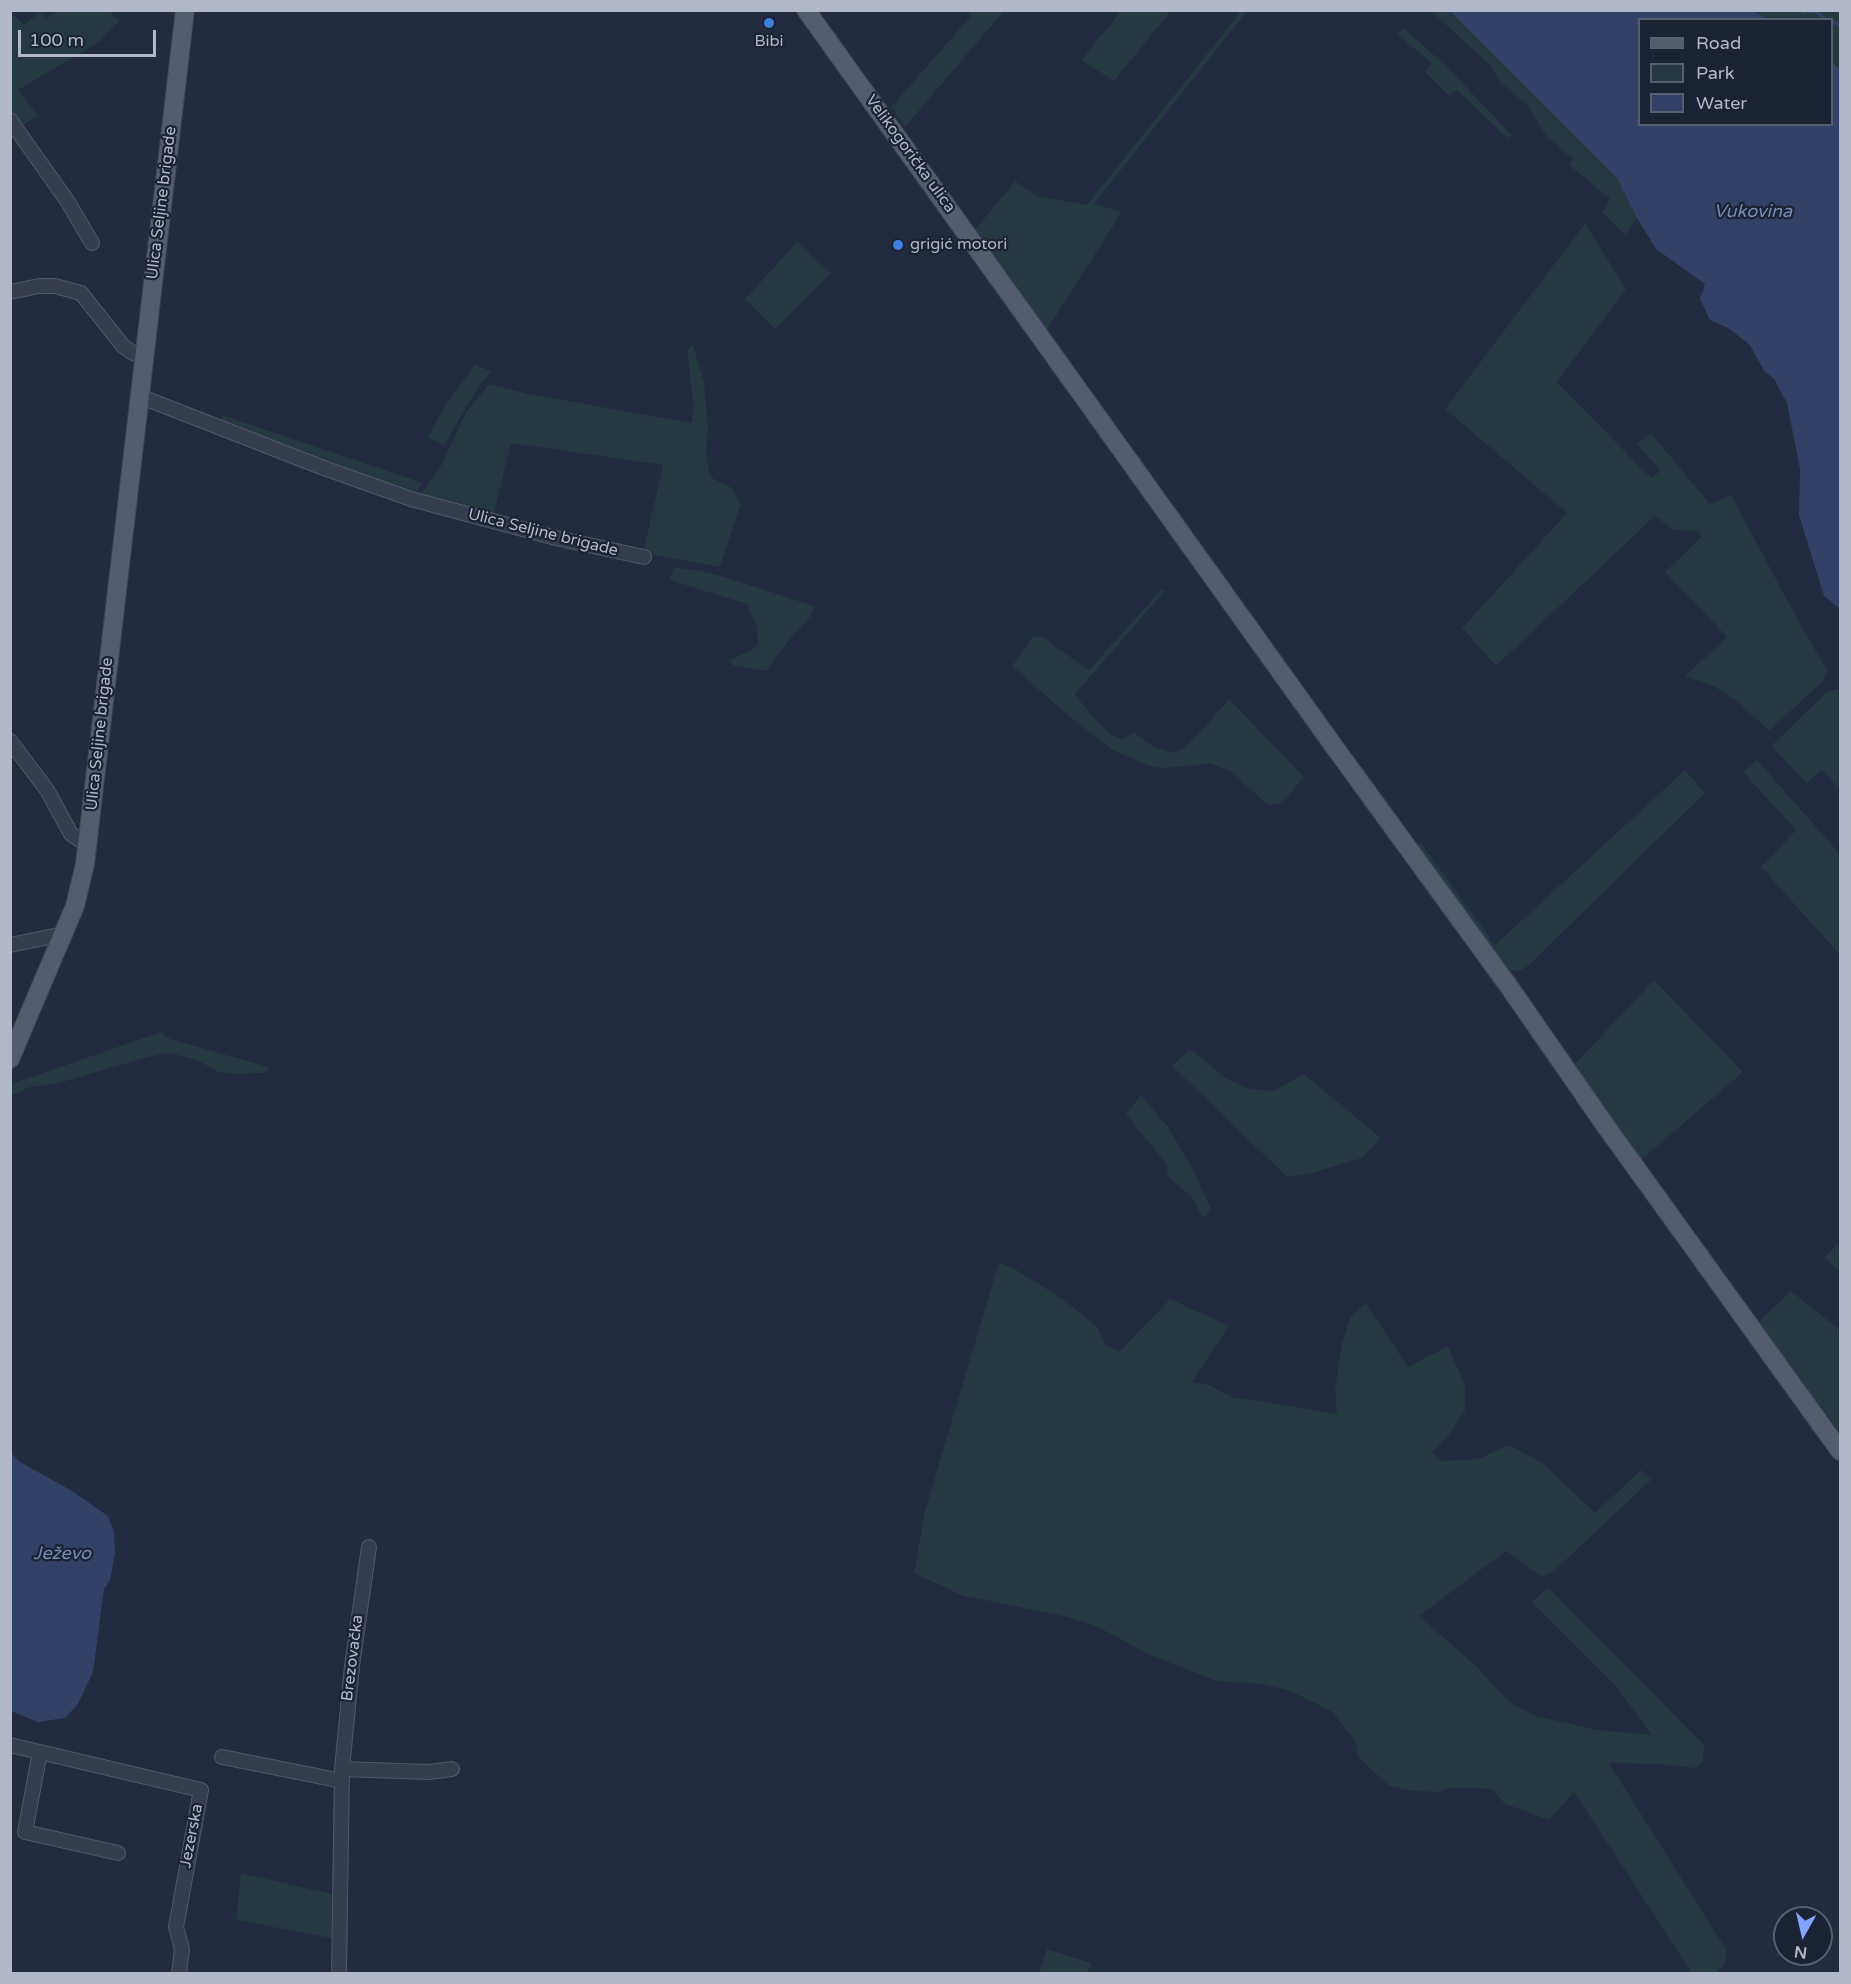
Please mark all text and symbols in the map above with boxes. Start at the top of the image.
marker: Bibi [762,16,776,30]
scale bar [21,18,159,56]
legend [1638,18,1833,126]
text: 100 m [29,29,84,51]
place label: Bibi [754,32,784,52]
text: Road [1696,32,1741,54]
text: Park [1696,62,1734,84]
street label: Velikogorička ulica [861,91,959,217]
text: Water [1696,92,1747,114]
street label: Ulica Seljine brigade [143,125,181,281]
water label: Vukovina [1714,201,1792,223]
place label: grigić motori [910,235,1007,255]
marker: grigić motori [891,238,905,252]
street label: Ulica Seljine brigade [466,505,620,561]
street label: Ulica Seljine brigade [82,656,118,812]
water label: Ježevo [33,1543,91,1565]
street label: Brezovačka [338,1614,368,1702]
street label: Jezerska [176,1802,208,1870]
north arrow [1773,1906,1833,1966]
text: N [1793,1941,1809,1963]

